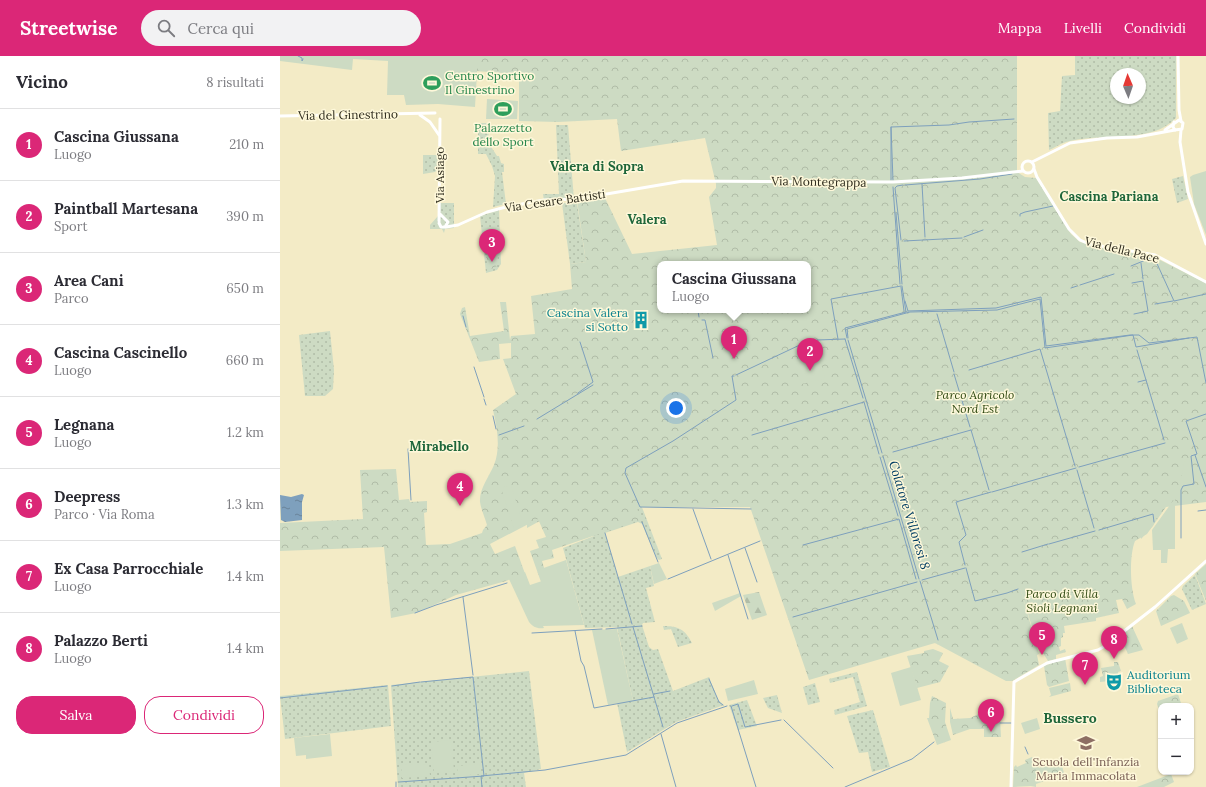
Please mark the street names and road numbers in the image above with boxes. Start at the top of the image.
street label: Via del Ginestrino [297,106,398,123]
street label: Via Asiago [432,147,447,204]
street label: Via Montegrappa [770,173,867,190]
street label: Via Cesare Battisti [503,186,606,215]
street label: Via della Pace [1082,233,1161,266]

